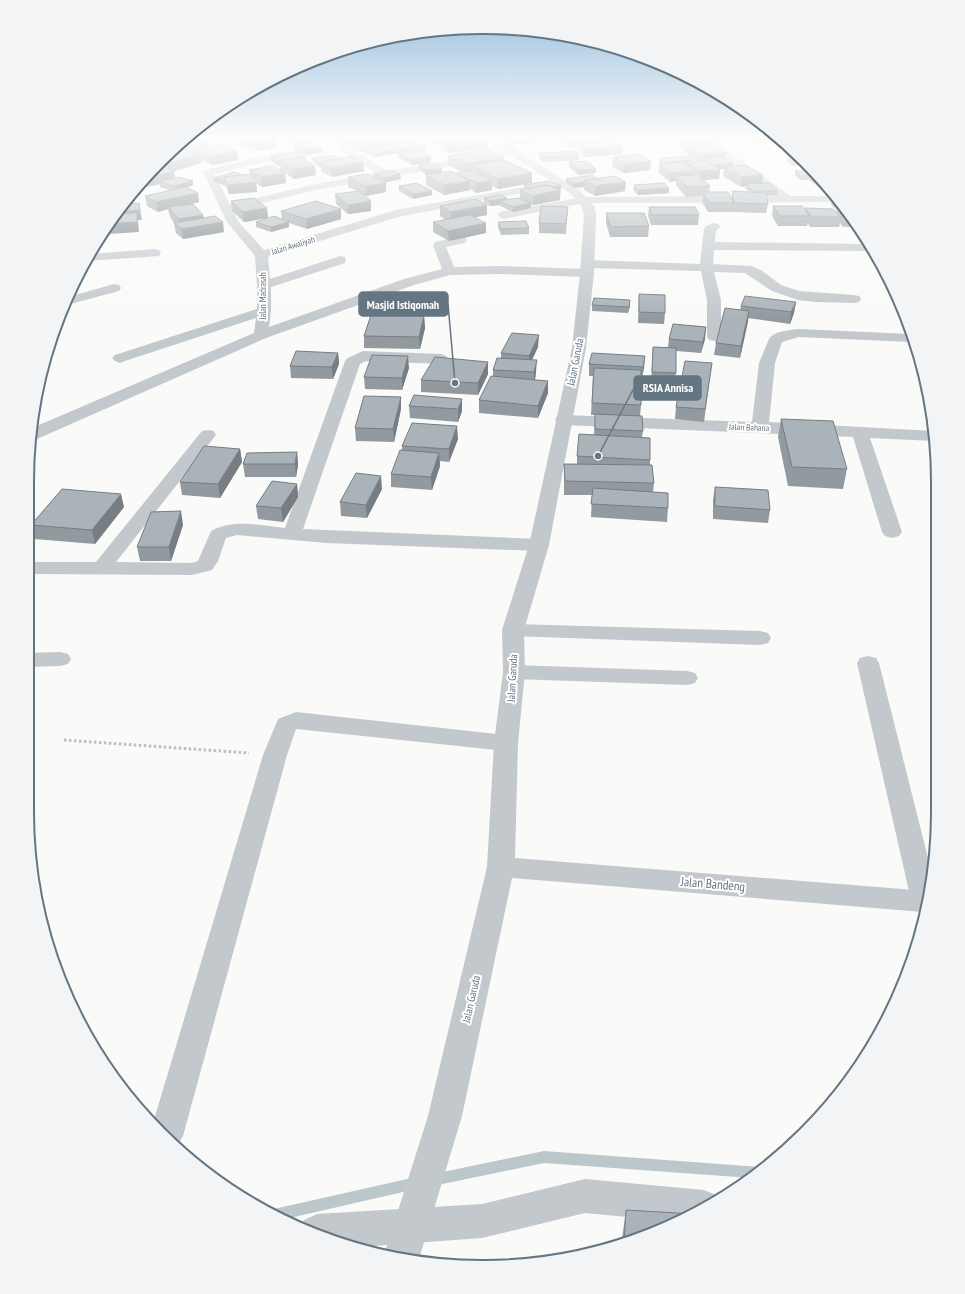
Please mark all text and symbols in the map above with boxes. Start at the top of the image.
street label: Jalan Awaliyah [269,233,316,257]
street label: Jalan Madrasah [257,272,268,321]
callout: Masjid Istiqomah [359,292,448,316]
text: Masjid Istiqomah [367,297,439,312]
street label: Jalan Garuda [563,337,586,388]
callout: RSIA Annisa [634,376,701,400]
text: RSIA Annisa [643,380,693,395]
street label: Jalan Bahana [728,421,770,433]
street label: Jalan Garuda [504,654,520,703]
street label: Jalan Bandeng [679,873,746,895]
street label: Jalan Garuda [459,974,483,1025]

